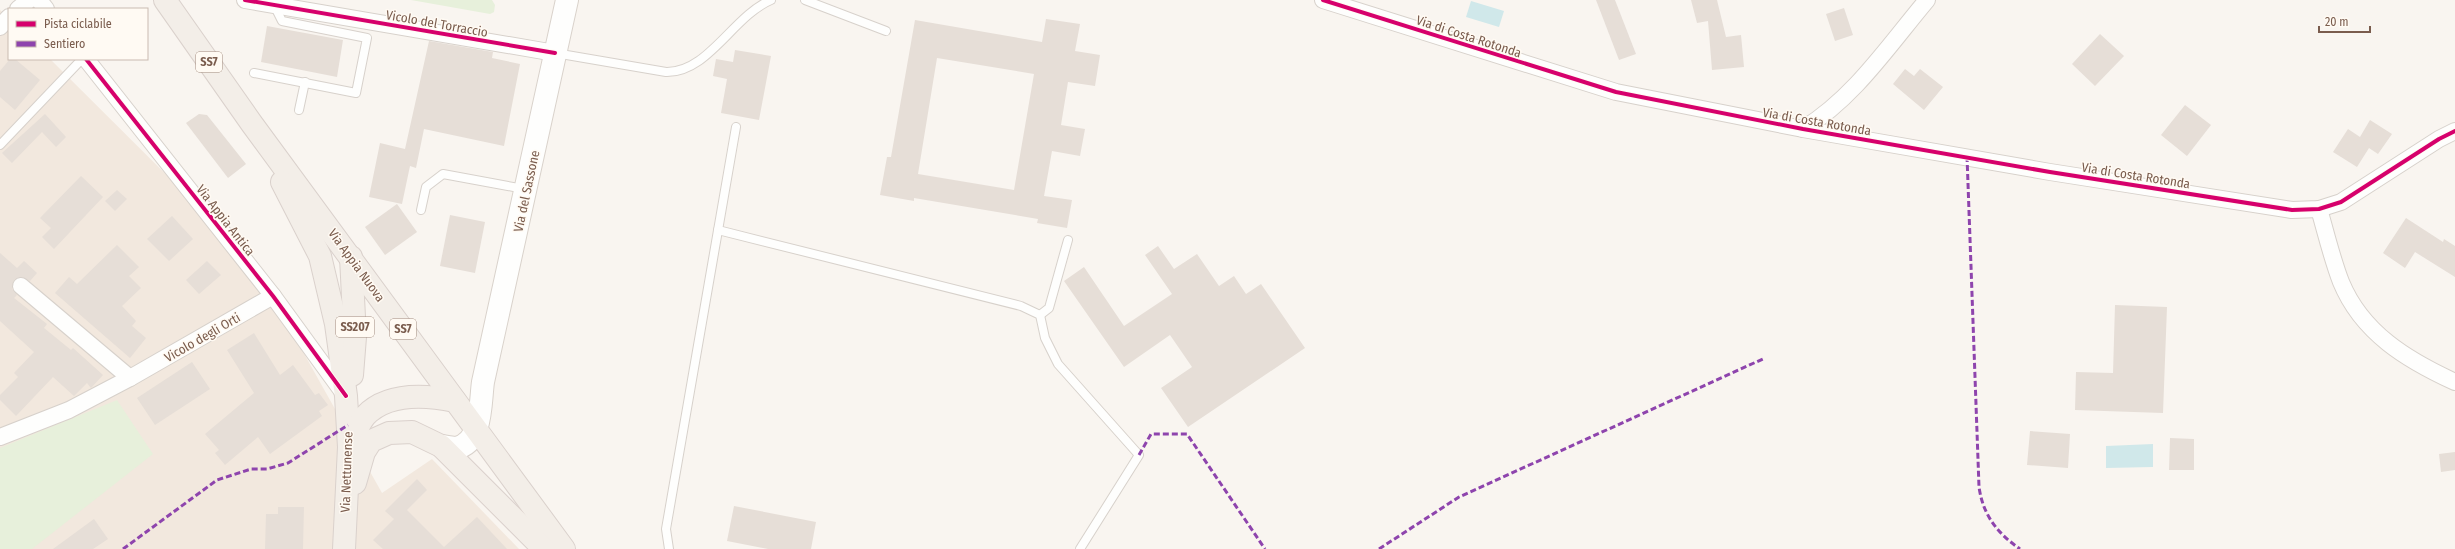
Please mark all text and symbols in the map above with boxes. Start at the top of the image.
street label: Vicolo del Torraccio [385,7,489,40]
legend [8,8,148,60]
scale bar [2319,8,2370,34]
street label: Via di Costa Rotonda [1414,12,1523,61]
text: 20 m [2325,15,2349,29]
text: Pista ciclabile [44,17,112,31]
text: Sentiero [44,37,85,51]
road number: SS7 [196,52,222,72]
street label: Via di Costa Rotonda [1762,105,1872,138]
street label: Via del Sassone [511,149,542,233]
street label: Via di Costa Rotonda [2081,160,2191,191]
street label: Via Appia Antica [193,182,258,259]
street label: Via Appia Nuova [325,226,388,305]
street label: Vicolo degli Orti [162,310,243,365]
road number: SS207 [336,317,374,337]
road number: SS7 [390,319,416,339]
street label: Via Nettunense [338,431,355,513]

